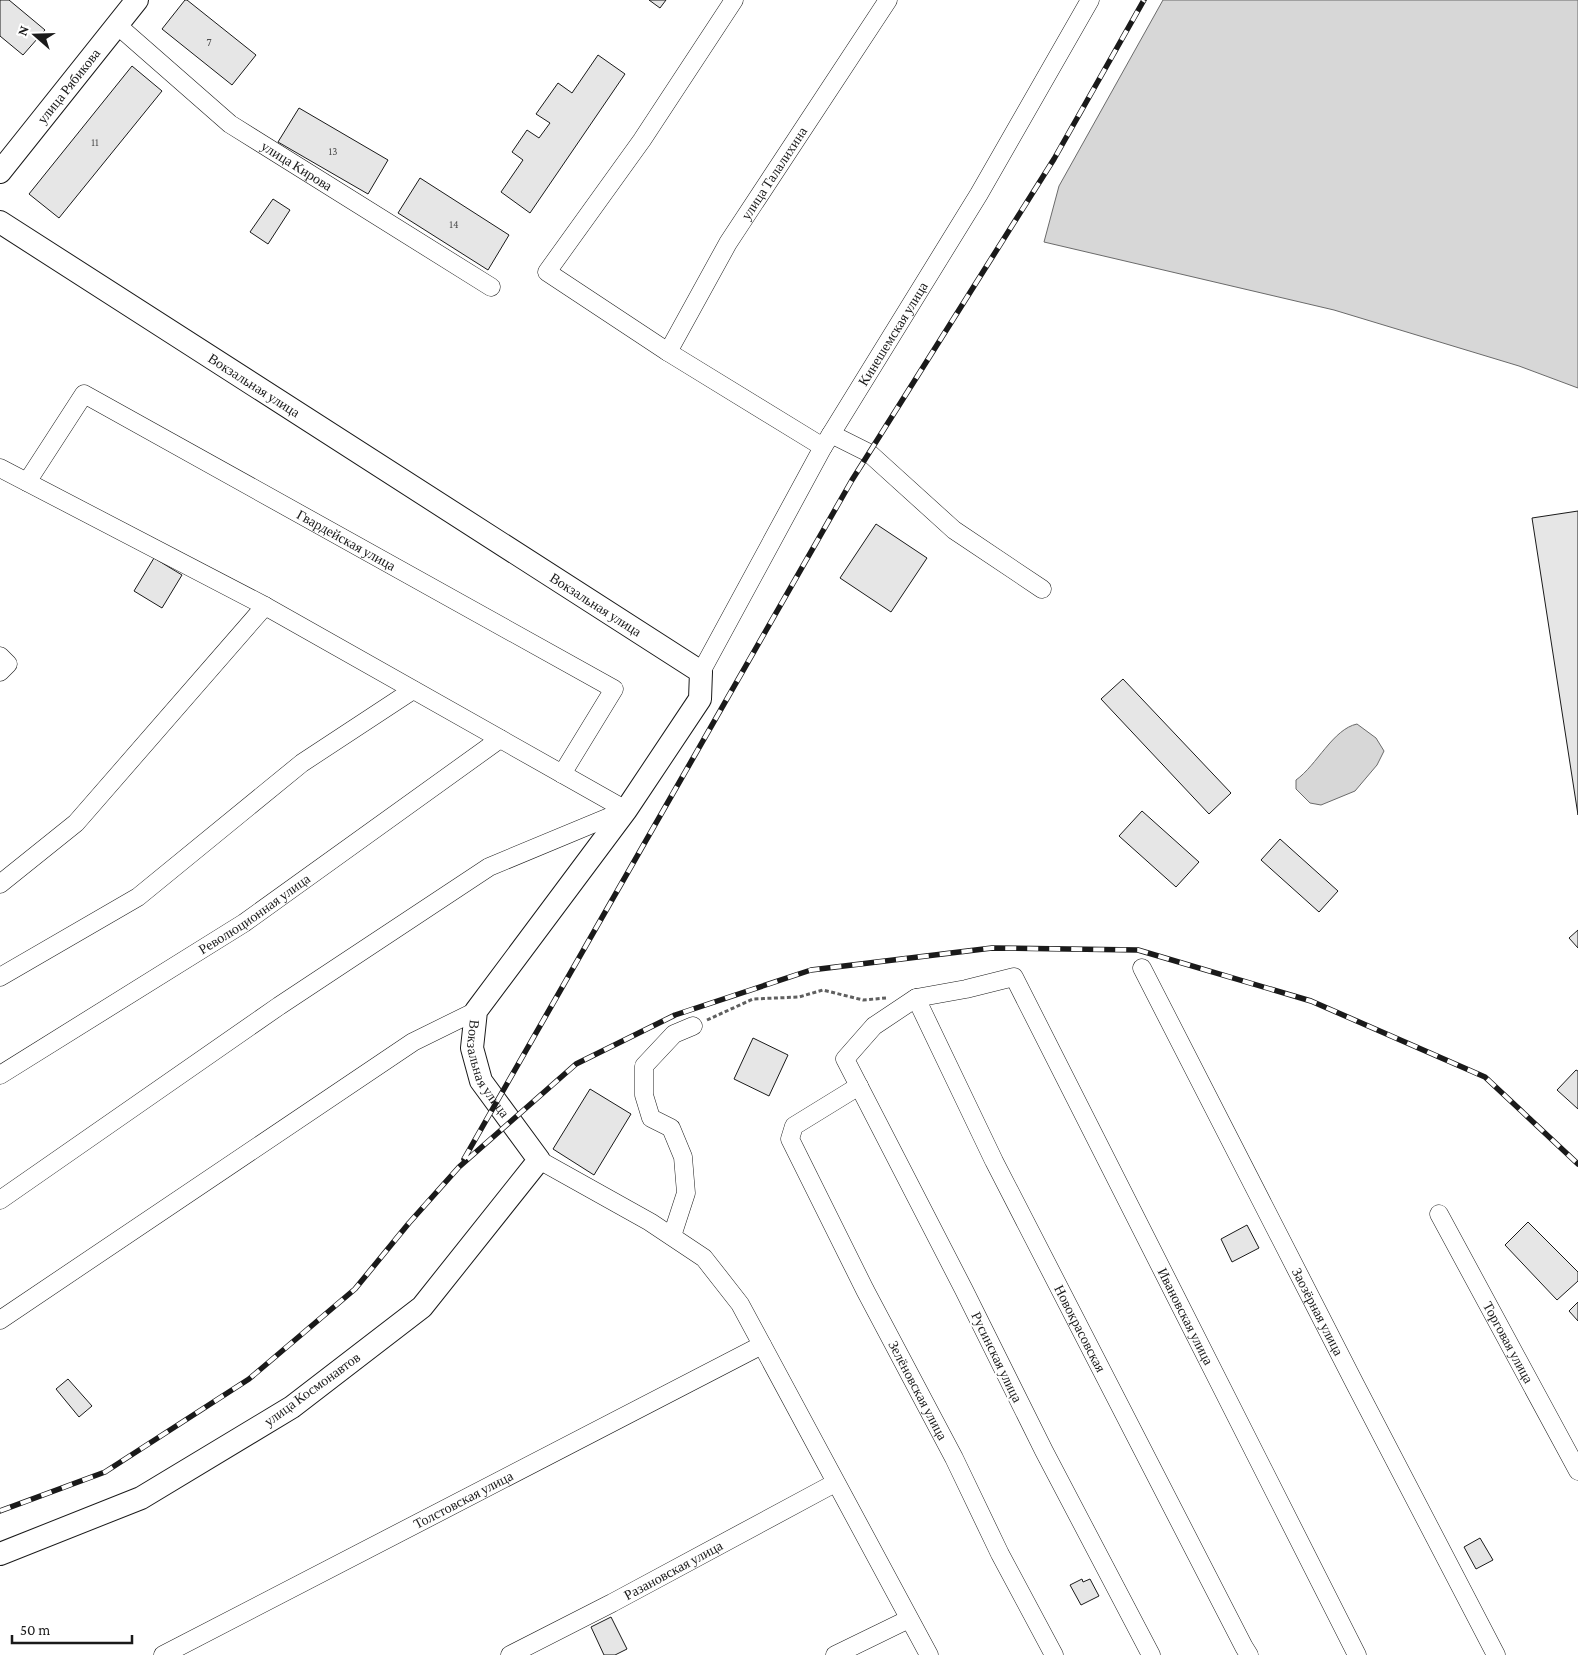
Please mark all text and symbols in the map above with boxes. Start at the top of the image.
north arrow [10,10,60,60]
text: N [14,23,32,38]
house number: 7 [206,36,212,48]
street label: улица Рябикова [34,45,104,127]
street label: улица Талалихина [738,123,811,223]
house number: 11 [91,136,99,148]
street label: улица Кирова [258,138,336,194]
house number: 13 [329,145,337,157]
house number: 14 [449,218,459,230]
street label: Кинешемская улица [855,278,931,389]
street label: Вокзальная улица [205,350,304,421]
street label: Гвардейская улица [294,506,399,574]
street label: Вокзальная улица [547,569,645,640]
street label: Революционная улица [195,870,314,957]
street label: Вокзальная улица [464,1019,513,1121]
street label: Ивановская улица [1155,1265,1217,1368]
street label: Заозёрная улица [1289,1265,1347,1359]
street label: Новокрасовская [1051,1282,1109,1375]
street label: Торговая улица [1480,1299,1537,1387]
street label: Русинская улица [968,1309,1026,1406]
street label: Зелёновская улица [885,1338,951,1443]
street label: улица Космонавтов [261,1349,363,1429]
street label: Толстовская улица [411,1467,516,1532]
street label: Разановская улица [621,1537,726,1603]
scale bar [12,1612,132,1644]
text: 50 m [20,1622,50,1638]

